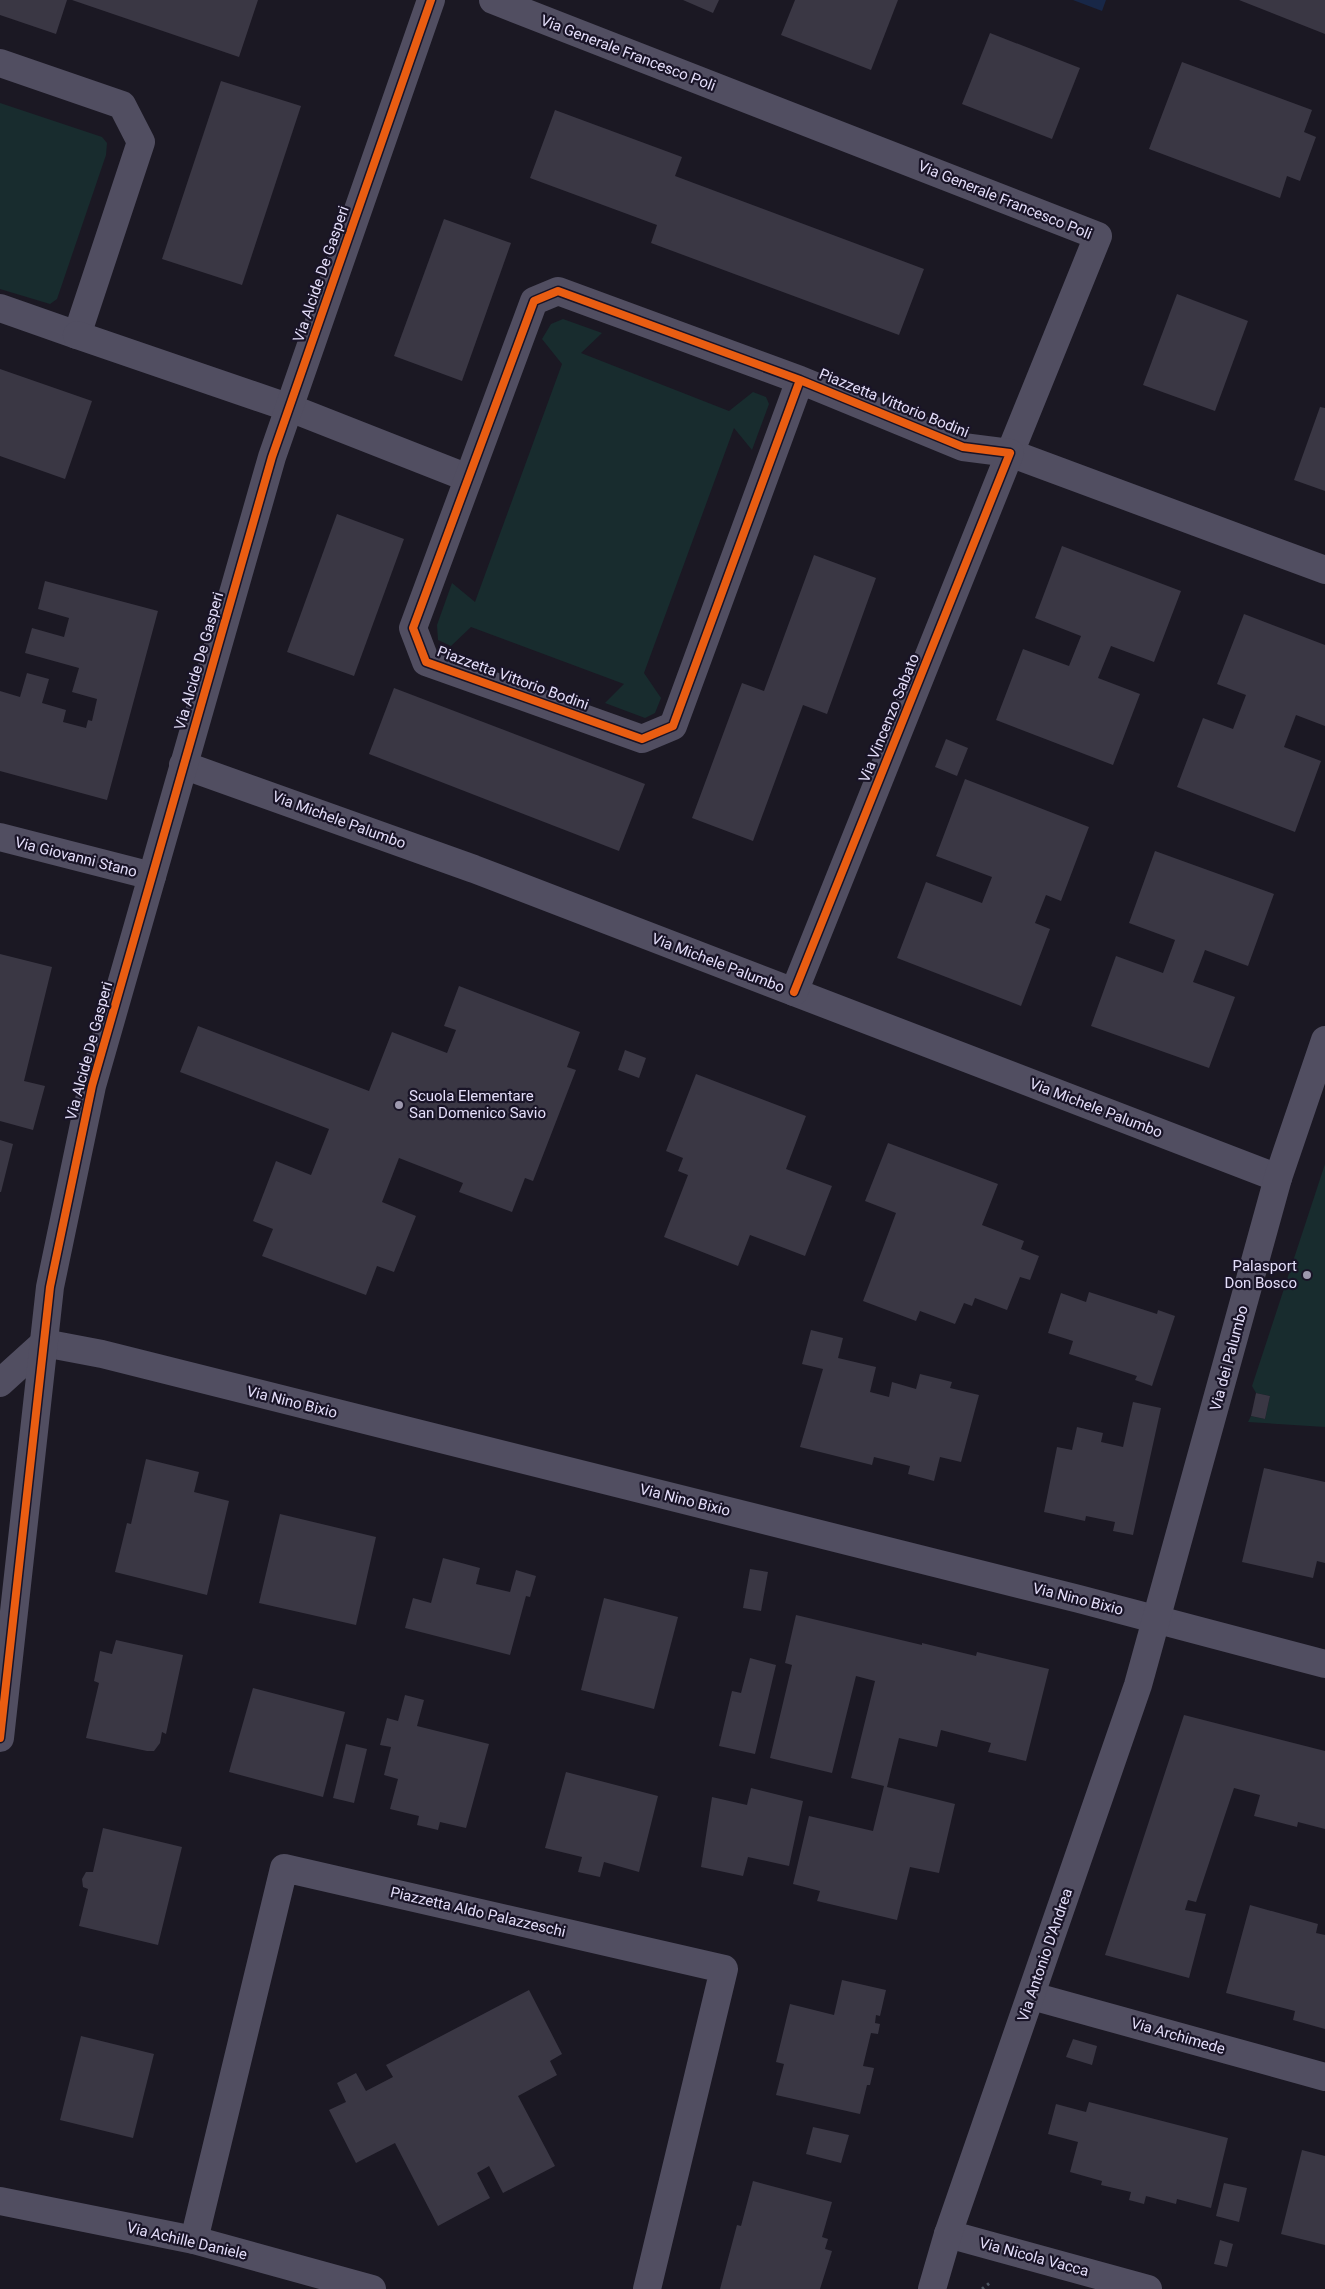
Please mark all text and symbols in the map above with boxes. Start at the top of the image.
street label: Via Generale Francesco Poli [538,11,718,95]
street label: Via Generale Francesco Poli [915,157,1095,243]
street label: Via Alcide De Gasperi [289,204,353,344]
street label: Piazzetta Vittorio Bodini [816,365,972,441]
street label: Via Alcide De Gasperi [171,590,227,732]
street label: Piazzetta Vittorio Bodini [435,642,591,714]
street label: Via Vincenzo Sabato [855,651,923,785]
street label: Via Michele Palumbo [270,787,408,853]
street label: Via Giovanni Stano [13,833,139,881]
street label: Via Michele Palumbo [649,929,787,997]
street label: Via Alcide De Gasperi [62,980,116,1122]
street label: Via Michele Palumbo [1027,1074,1165,1142]
place label: Scuola Elementare San Domenico Savio [409,1087,546,1122]
marker: Scuola Elementare San Domenico Savio [393,1099,405,1111]
place label: Palasport Don Bosco [1225,1257,1297,1292]
marker: Palasport Don Bosco [1301,1269,1313,1281]
street label: Via dei Palumbo [1206,1303,1252,1413]
street label: Via Nino Bixio [245,1382,339,1422]
street label: Via Nino Bixio [638,1480,732,1520]
street label: Via Nino Bixio [1031,1579,1125,1619]
street label: Piazzetta Aldo Palazzeschi [389,1883,567,1941]
street label: Via Antonio D'Andrea [1014,1886,1076,2024]
street label: Via Archimede [1129,2014,1227,2058]
street label: Via Achille Daniele [125,2218,249,2264]
street label: Via Nicola Vacca [977,2234,1091,2280]

